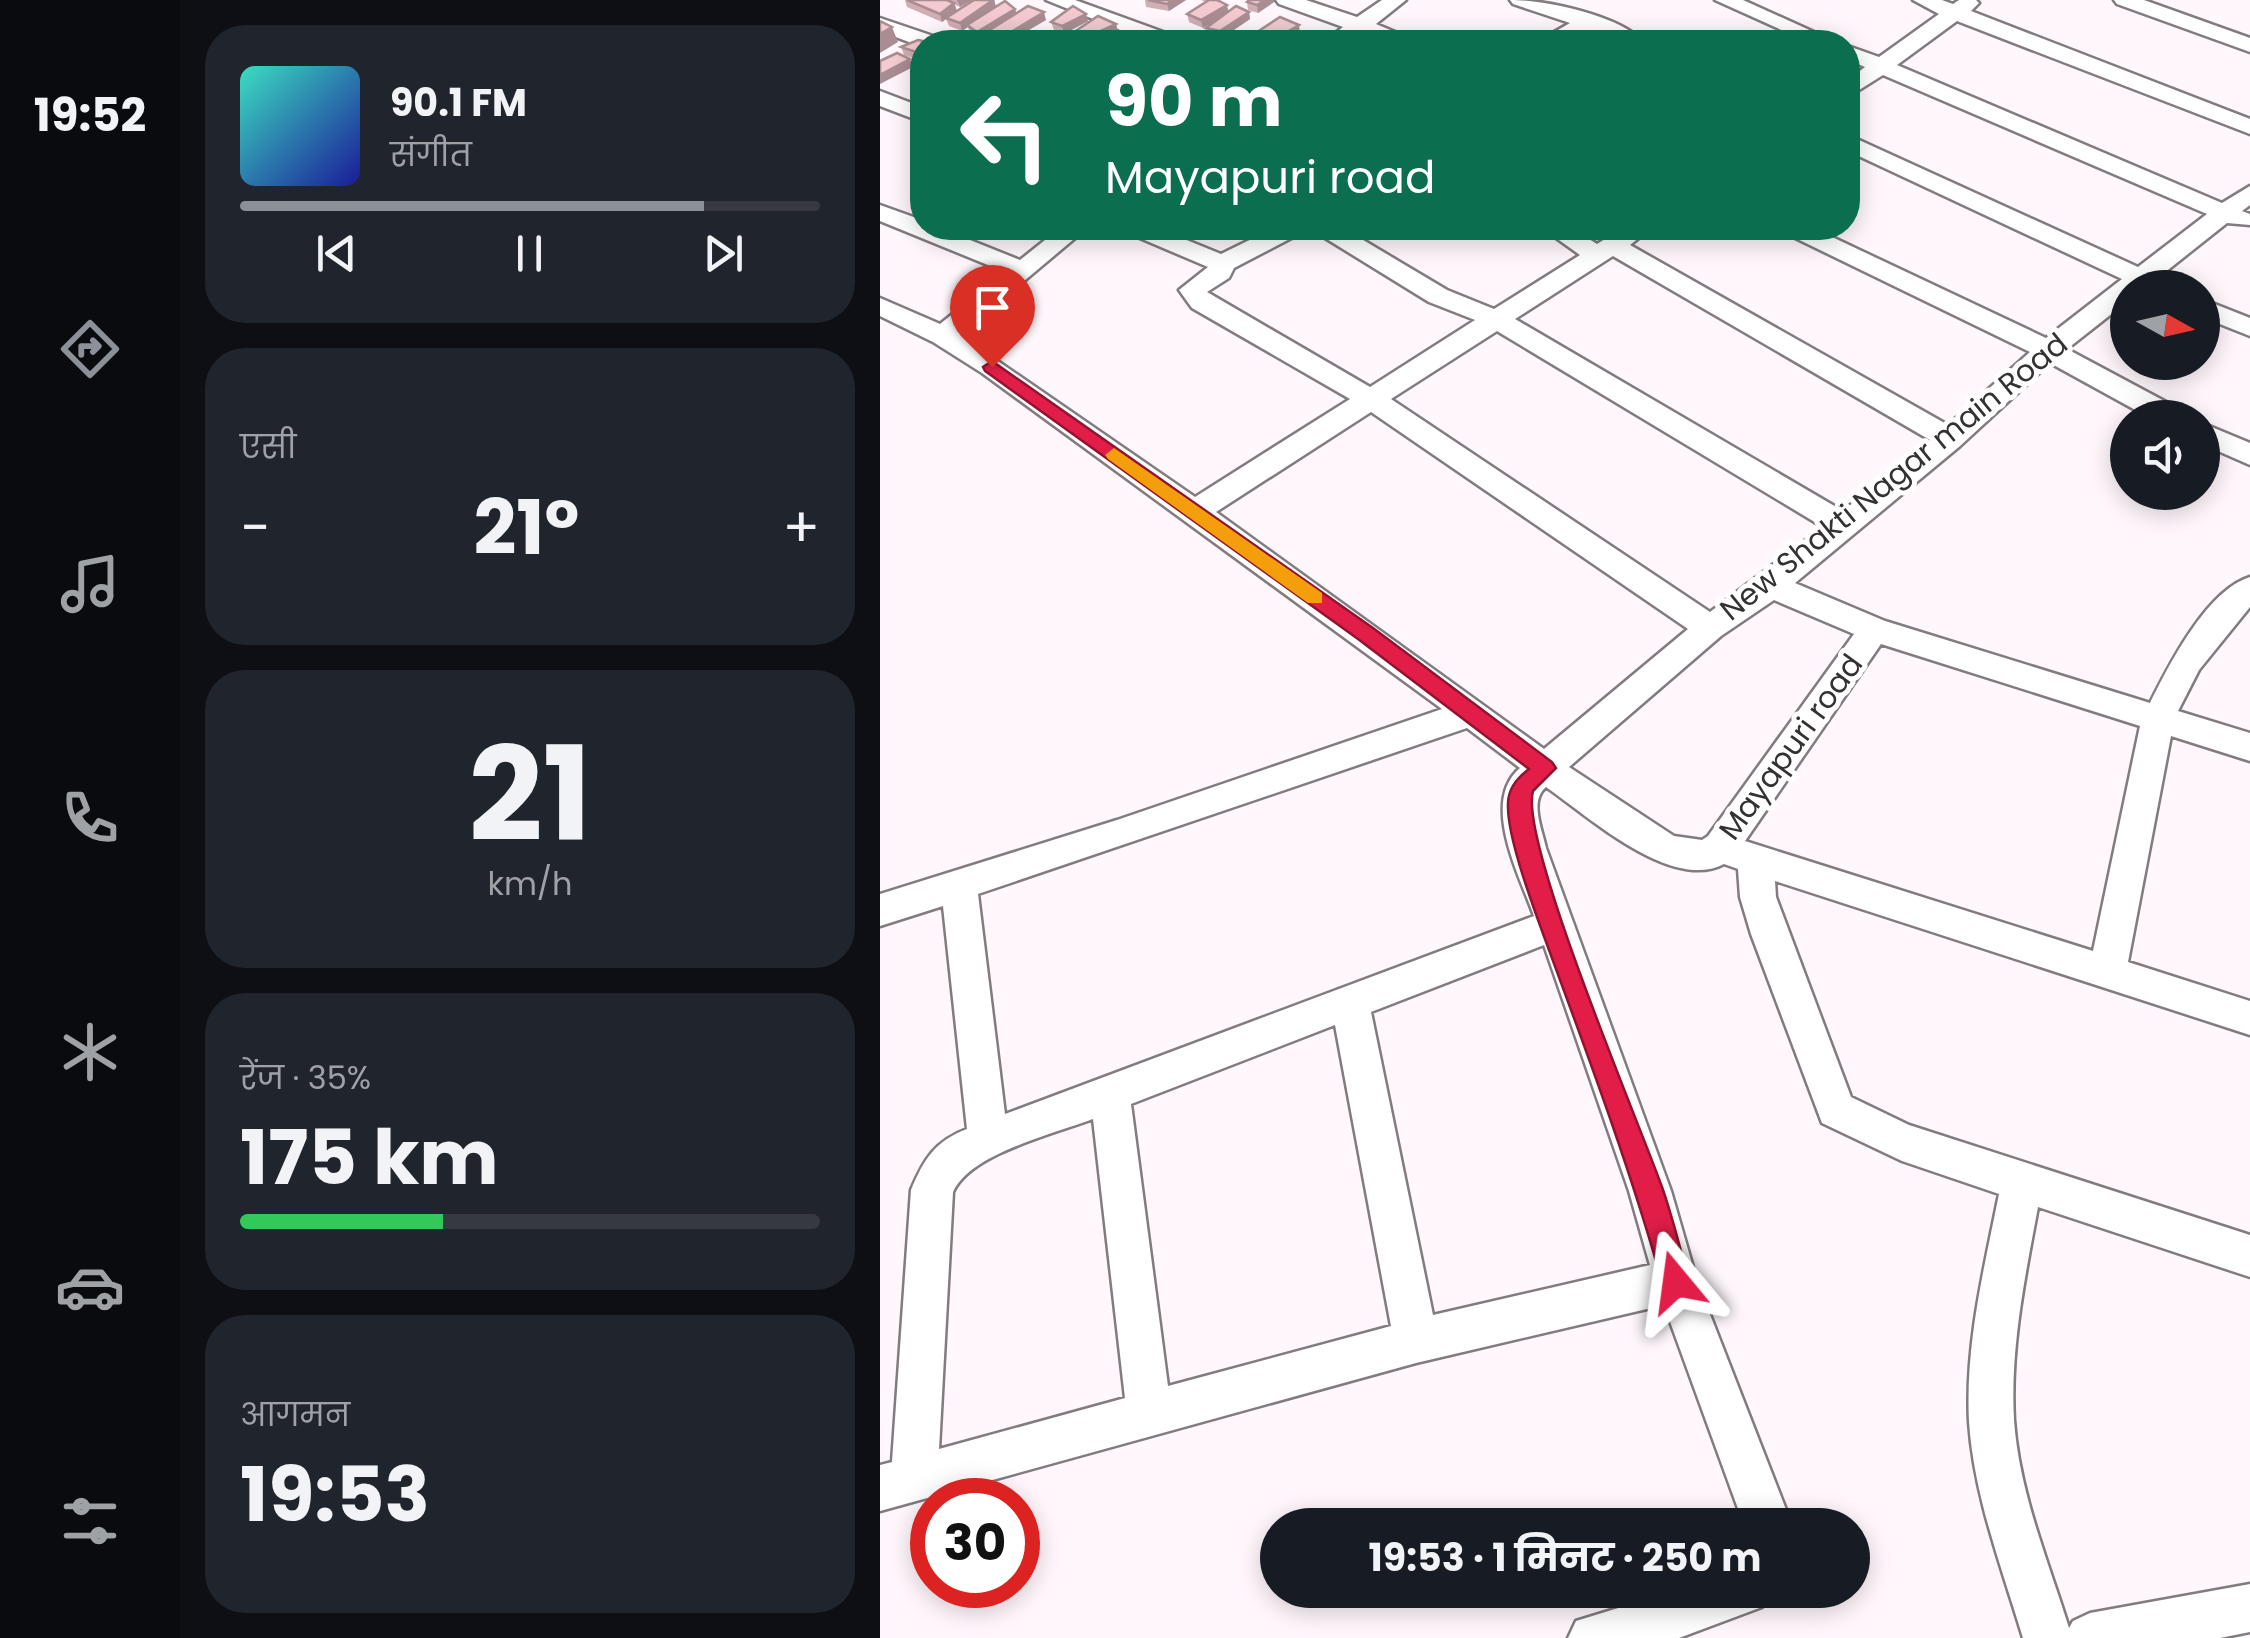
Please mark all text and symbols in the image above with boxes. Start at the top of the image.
text: 90 m [1105,52,1283,151]
icon: left [940,70,1070,200]
text: 90.1 FM [390,76,527,129]
text: 19:52 [34,84,146,147]
text: संगीत [390,132,472,177]
text: Mayapuri road [1105,146,1435,209]
icon: previous [309,226,364,281]
icon: pause [502,226,557,281]
icon: next [696,226,751,281]
pin [950,265,1035,368]
north arrow [2110,270,2220,380]
map controls [2110,270,2220,510]
icon: arrive [965,280,1020,335]
icon: directions [55,314,125,384]
street label: New Shakti Nagar main Road [1711,323,2077,631]
button: sound [2110,400,2220,510]
text: एसी [240,424,296,469]
text: 21° [473,475,579,580]
text: − [240,489,270,566]
text: + [782,489,820,566]
icon: music [55,549,125,619]
street label: Mayapuri road [1708,645,1873,848]
text: 21 [468,703,592,886]
icon: phone [55,783,125,853]
text: km/h [487,861,573,906]
icon: climate [55,1017,125,1087]
text: रेंज · 35% [240,1055,371,1100]
text: 175 km [240,1105,499,1210]
position arrow [1624,1230,1728,1334]
icon: car [55,1252,125,1322]
text: आगमन [240,1392,350,1437]
text: 19:53 [240,1442,430,1547]
speed limit sign: 30 [910,1478,1040,1608]
icon: filters [55,1486,125,1556]
text: 19:53 · 1 मिनट · 250 m [1369,1531,1761,1584]

